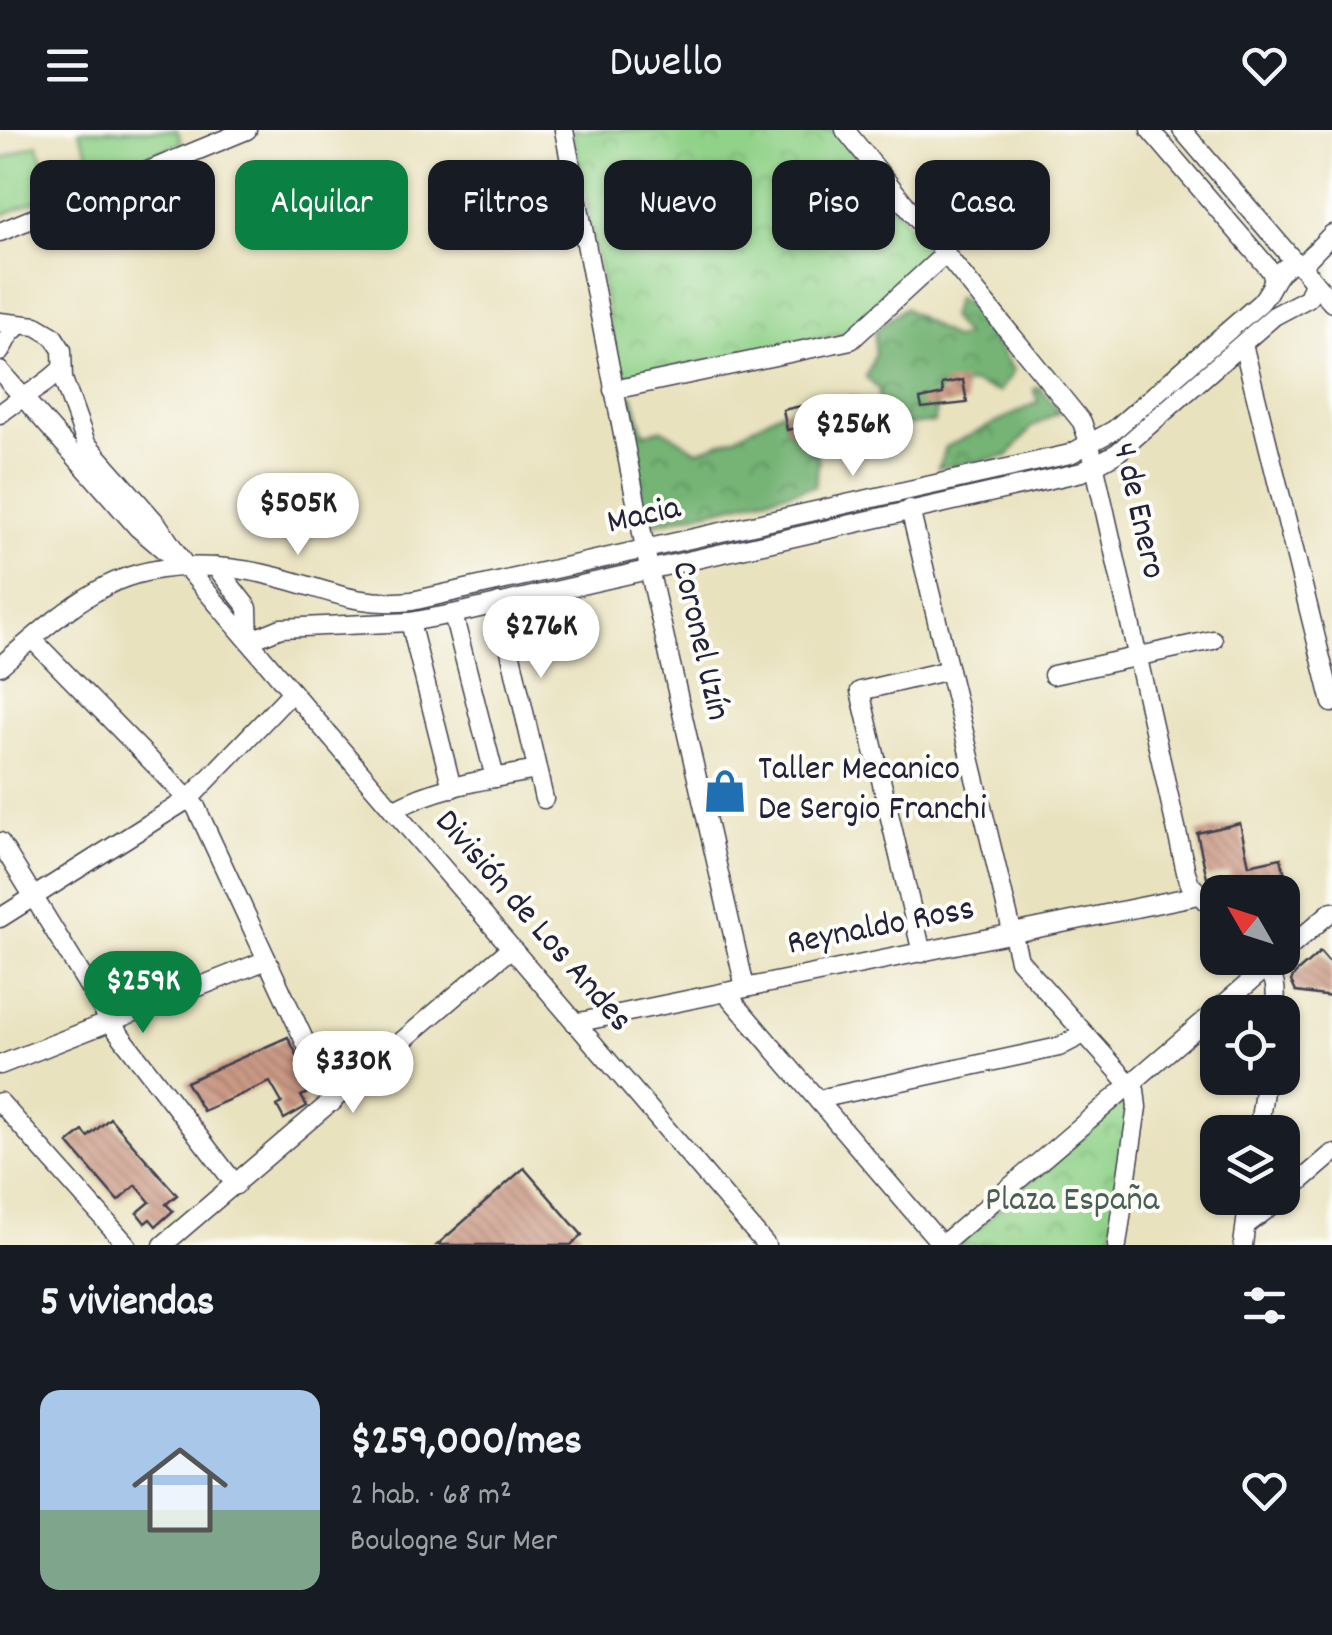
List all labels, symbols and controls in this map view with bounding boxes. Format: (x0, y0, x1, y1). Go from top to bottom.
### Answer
text: Dwello (609, 33, 723, 97)
icon: menu (40, 38, 95, 93)
icon: heart (1237, 38, 1292, 93)
chip: Comprar (30, 160, 215, 250)
chip: Alquilar (235, 160, 408, 250)
chip: Filtros (428, 160, 584, 250)
chip: Nuevo (604, 160, 752, 250)
chip: Piso (772, 160, 895, 250)
chip: Casa (915, 160, 1050, 250)
pin: $256K (783, 394, 923, 479)
text: $256K (815, 403, 891, 449)
street label: 4 de Enero (1097, 438, 1177, 584)
pin: $505K (228, 473, 368, 558)
text: $505K (259, 482, 337, 528)
street label: Macia (602, 484, 686, 550)
street label: Coronel Uzín (656, 556, 742, 726)
pin: $276K (471, 596, 611, 681)
text: $276K (505, 605, 577, 651)
place label: Taller Mecanico De Sergio Franchi (758, 746, 986, 836)
shop icon: Taller Mecanico De Sergio Franchi (701, 767, 749, 815)
street label: División de Los Andes (421, 800, 643, 1044)
north arrow (1200, 875, 1300, 975)
map controls (1200, 875, 1300, 1215)
street label: Reynaldo Ross (783, 885, 979, 971)
pin: $259K (73, 951, 213, 1036)
text: $259K (106, 960, 180, 1006)
button: locate (1200, 995, 1300, 1095)
pin: $330K (283, 1031, 423, 1116)
text: $330K (315, 1040, 391, 1086)
button: layers (1200, 1115, 1300, 1215)
park label: Plaza España (985, 1177, 1160, 1227)
text: 5 viviendas (40, 1275, 214, 1335)
icon: filters (1237, 1278, 1292, 1333)
text: $259,000/mes (350, 1414, 582, 1474)
icon: home (120, 1430, 240, 1550)
icon: heart (1237, 1463, 1292, 1518)
text: 2 hab. · 68 m² (350, 1474, 512, 1520)
text: Boulogne Sur Mer (350, 1520, 557, 1566)

